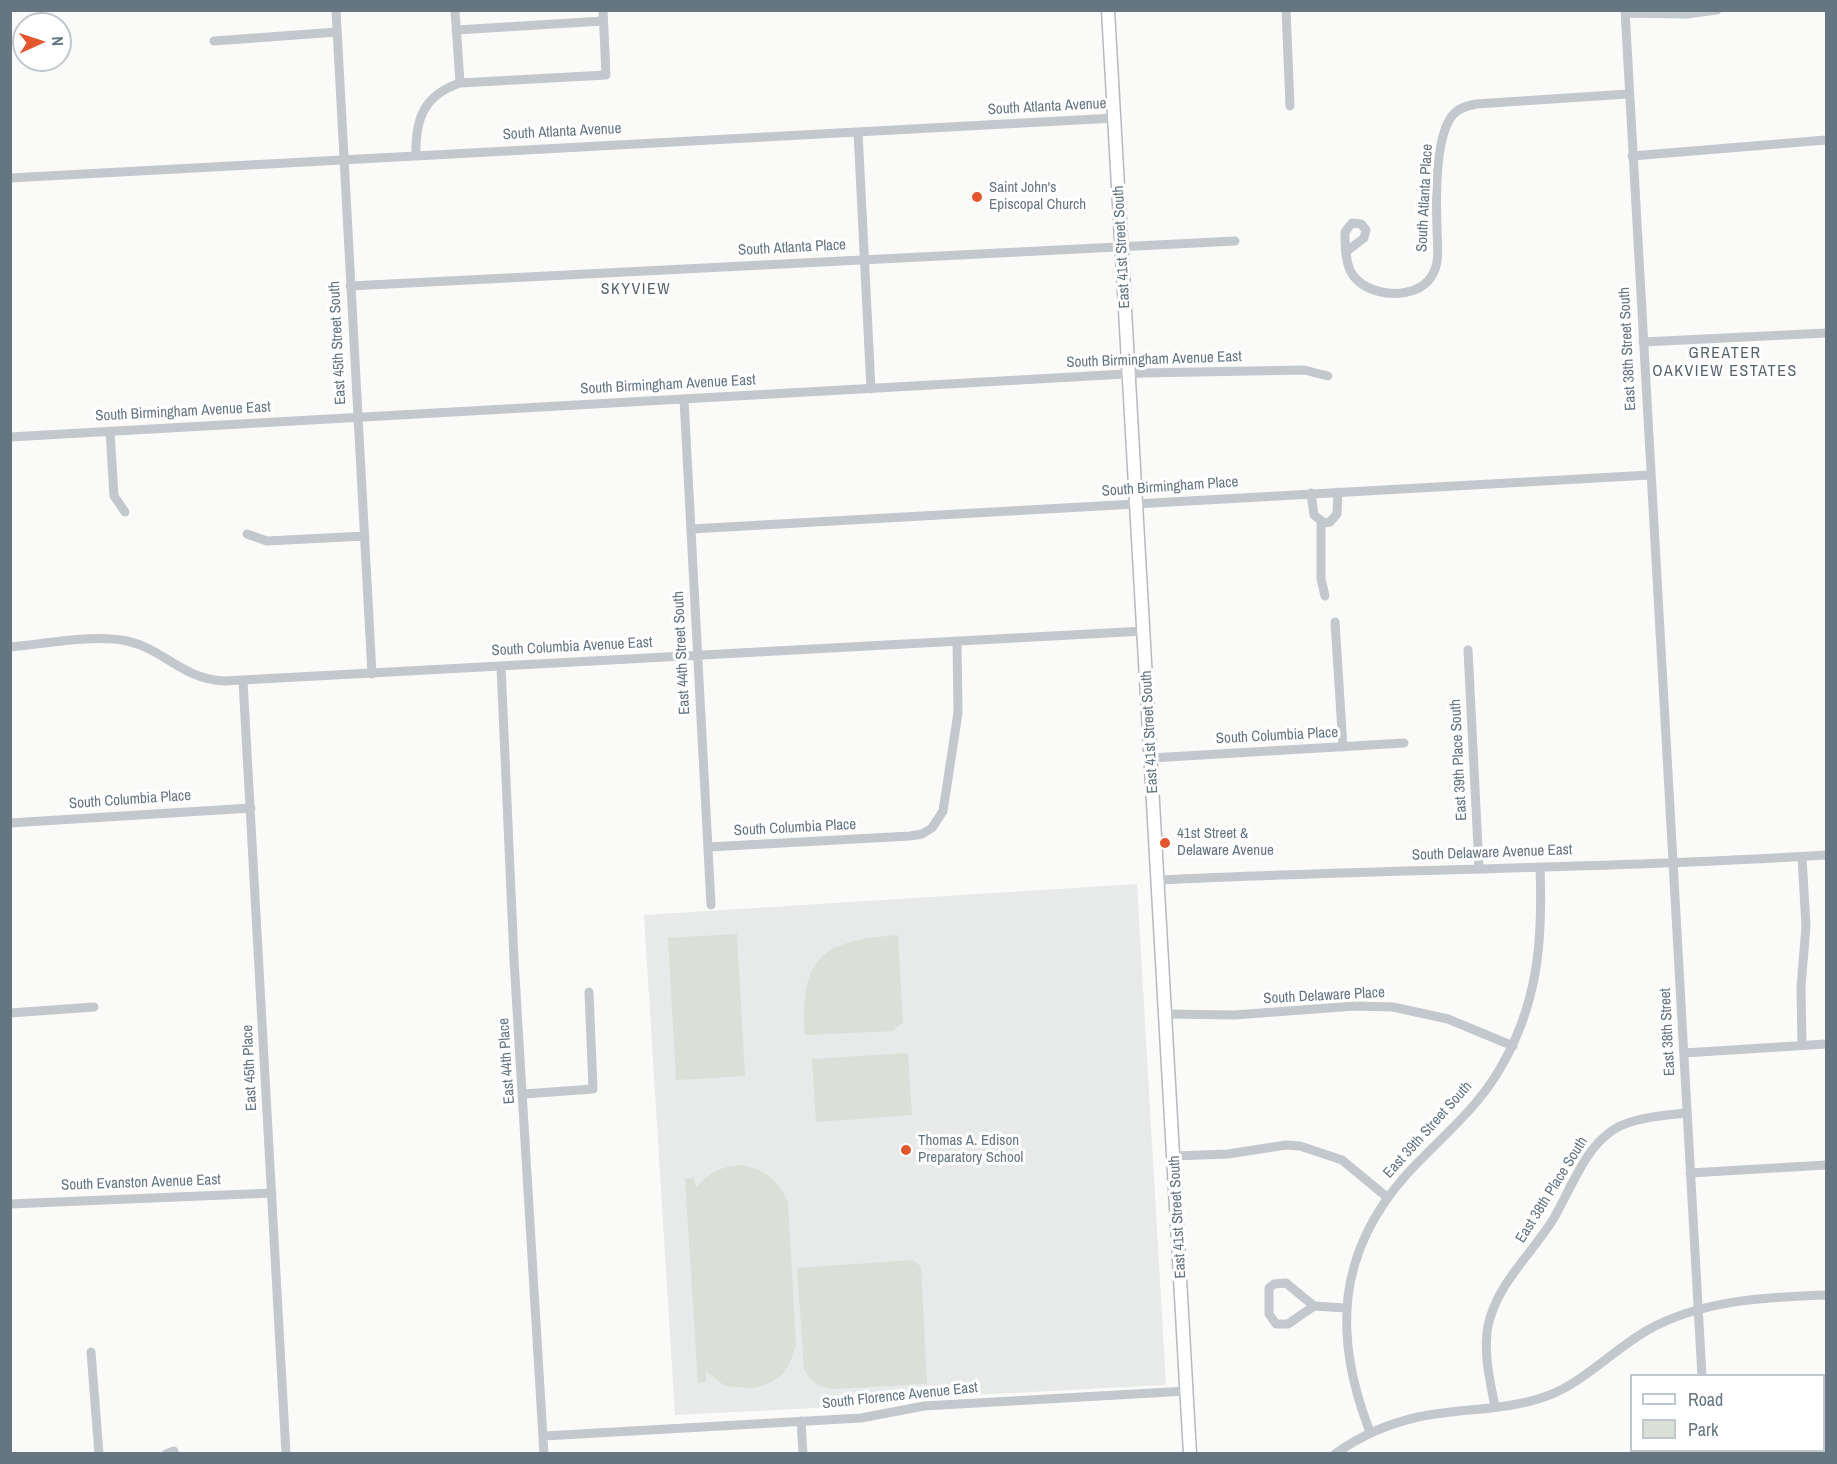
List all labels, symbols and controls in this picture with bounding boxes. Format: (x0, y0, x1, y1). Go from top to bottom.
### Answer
north arrow (12, 12, 72, 72)
text: N (47, 36, 69, 46)
street label: South Atlanta Avenue (987, 95, 1107, 119)
street label: South Atlanta Avenue (502, 120, 622, 144)
street label: South Atlanta Place (1413, 144, 1437, 252)
place label: Saint John's Episcopal Church (989, 179, 1086, 214)
street label: East 41st Street South (1110, 185, 1134, 309)
marker: Saint John's Episcopal Church (970, 190, 984, 204)
street label: South Atlanta Place (738, 236, 846, 260)
district label: SKYVIEW (601, 280, 671, 300)
street label: East 45th Street South (326, 281, 350, 405)
street label: East 38th Street South (1616, 287, 1640, 411)
district label: GREATER OAKVIEW ESTATES (1652, 344, 1798, 382)
street label: South Birmingham Avenue East (1066, 348, 1242, 372)
street label: South Birmingham Avenue East (580, 371, 756, 399)
street label: South Birmingham Avenue East (95, 398, 271, 426)
street label: South Birmingham Place (1101, 473, 1239, 501)
street label: East 44th Street South (670, 591, 694, 715)
street label: South Columbia Avenue East (491, 634, 653, 660)
street label: East 41st Street South (1138, 670, 1162, 794)
street label: East 39th Place South (1447, 699, 1471, 821)
street label: South Columbia Place (1215, 724, 1339, 748)
street label: South Columbia Place (68, 787, 192, 813)
street label: South Columbia Place (733, 816, 857, 840)
place label: 41st Street & Delaware Avenue (1177, 825, 1274, 860)
marker: 41st Street & Delaware Avenue (1158, 836, 1172, 850)
street label: South Delaware Avenue East (1411, 841, 1573, 865)
street label: South Delaware Place (1263, 984, 1385, 1008)
street label: East 38th Street (1657, 987, 1679, 1077)
street label: East 44th Place (495, 1017, 519, 1105)
street label: East 45th Place (239, 1025, 261, 1111)
street label: East 39th Street South (1380, 1078, 1476, 1182)
place label: Thomas A. Edison Preparatory School (918, 1132, 1023, 1167)
street label: East 38th Place South (1512, 1134, 1592, 1246)
marker: Thomas A. Edison Preparatory School (899, 1143, 913, 1157)
street label: East 41st Street South (1166, 1155, 1190, 1279)
street label: South Evanston Avenue East (61, 1171, 221, 1195)
legend (1630, 1374, 1825, 1452)
street label: South Florence Avenue East (821, 1379, 979, 1413)
text: Road (1688, 1387, 1723, 1412)
text: Park (1688, 1417, 1718, 1442)

